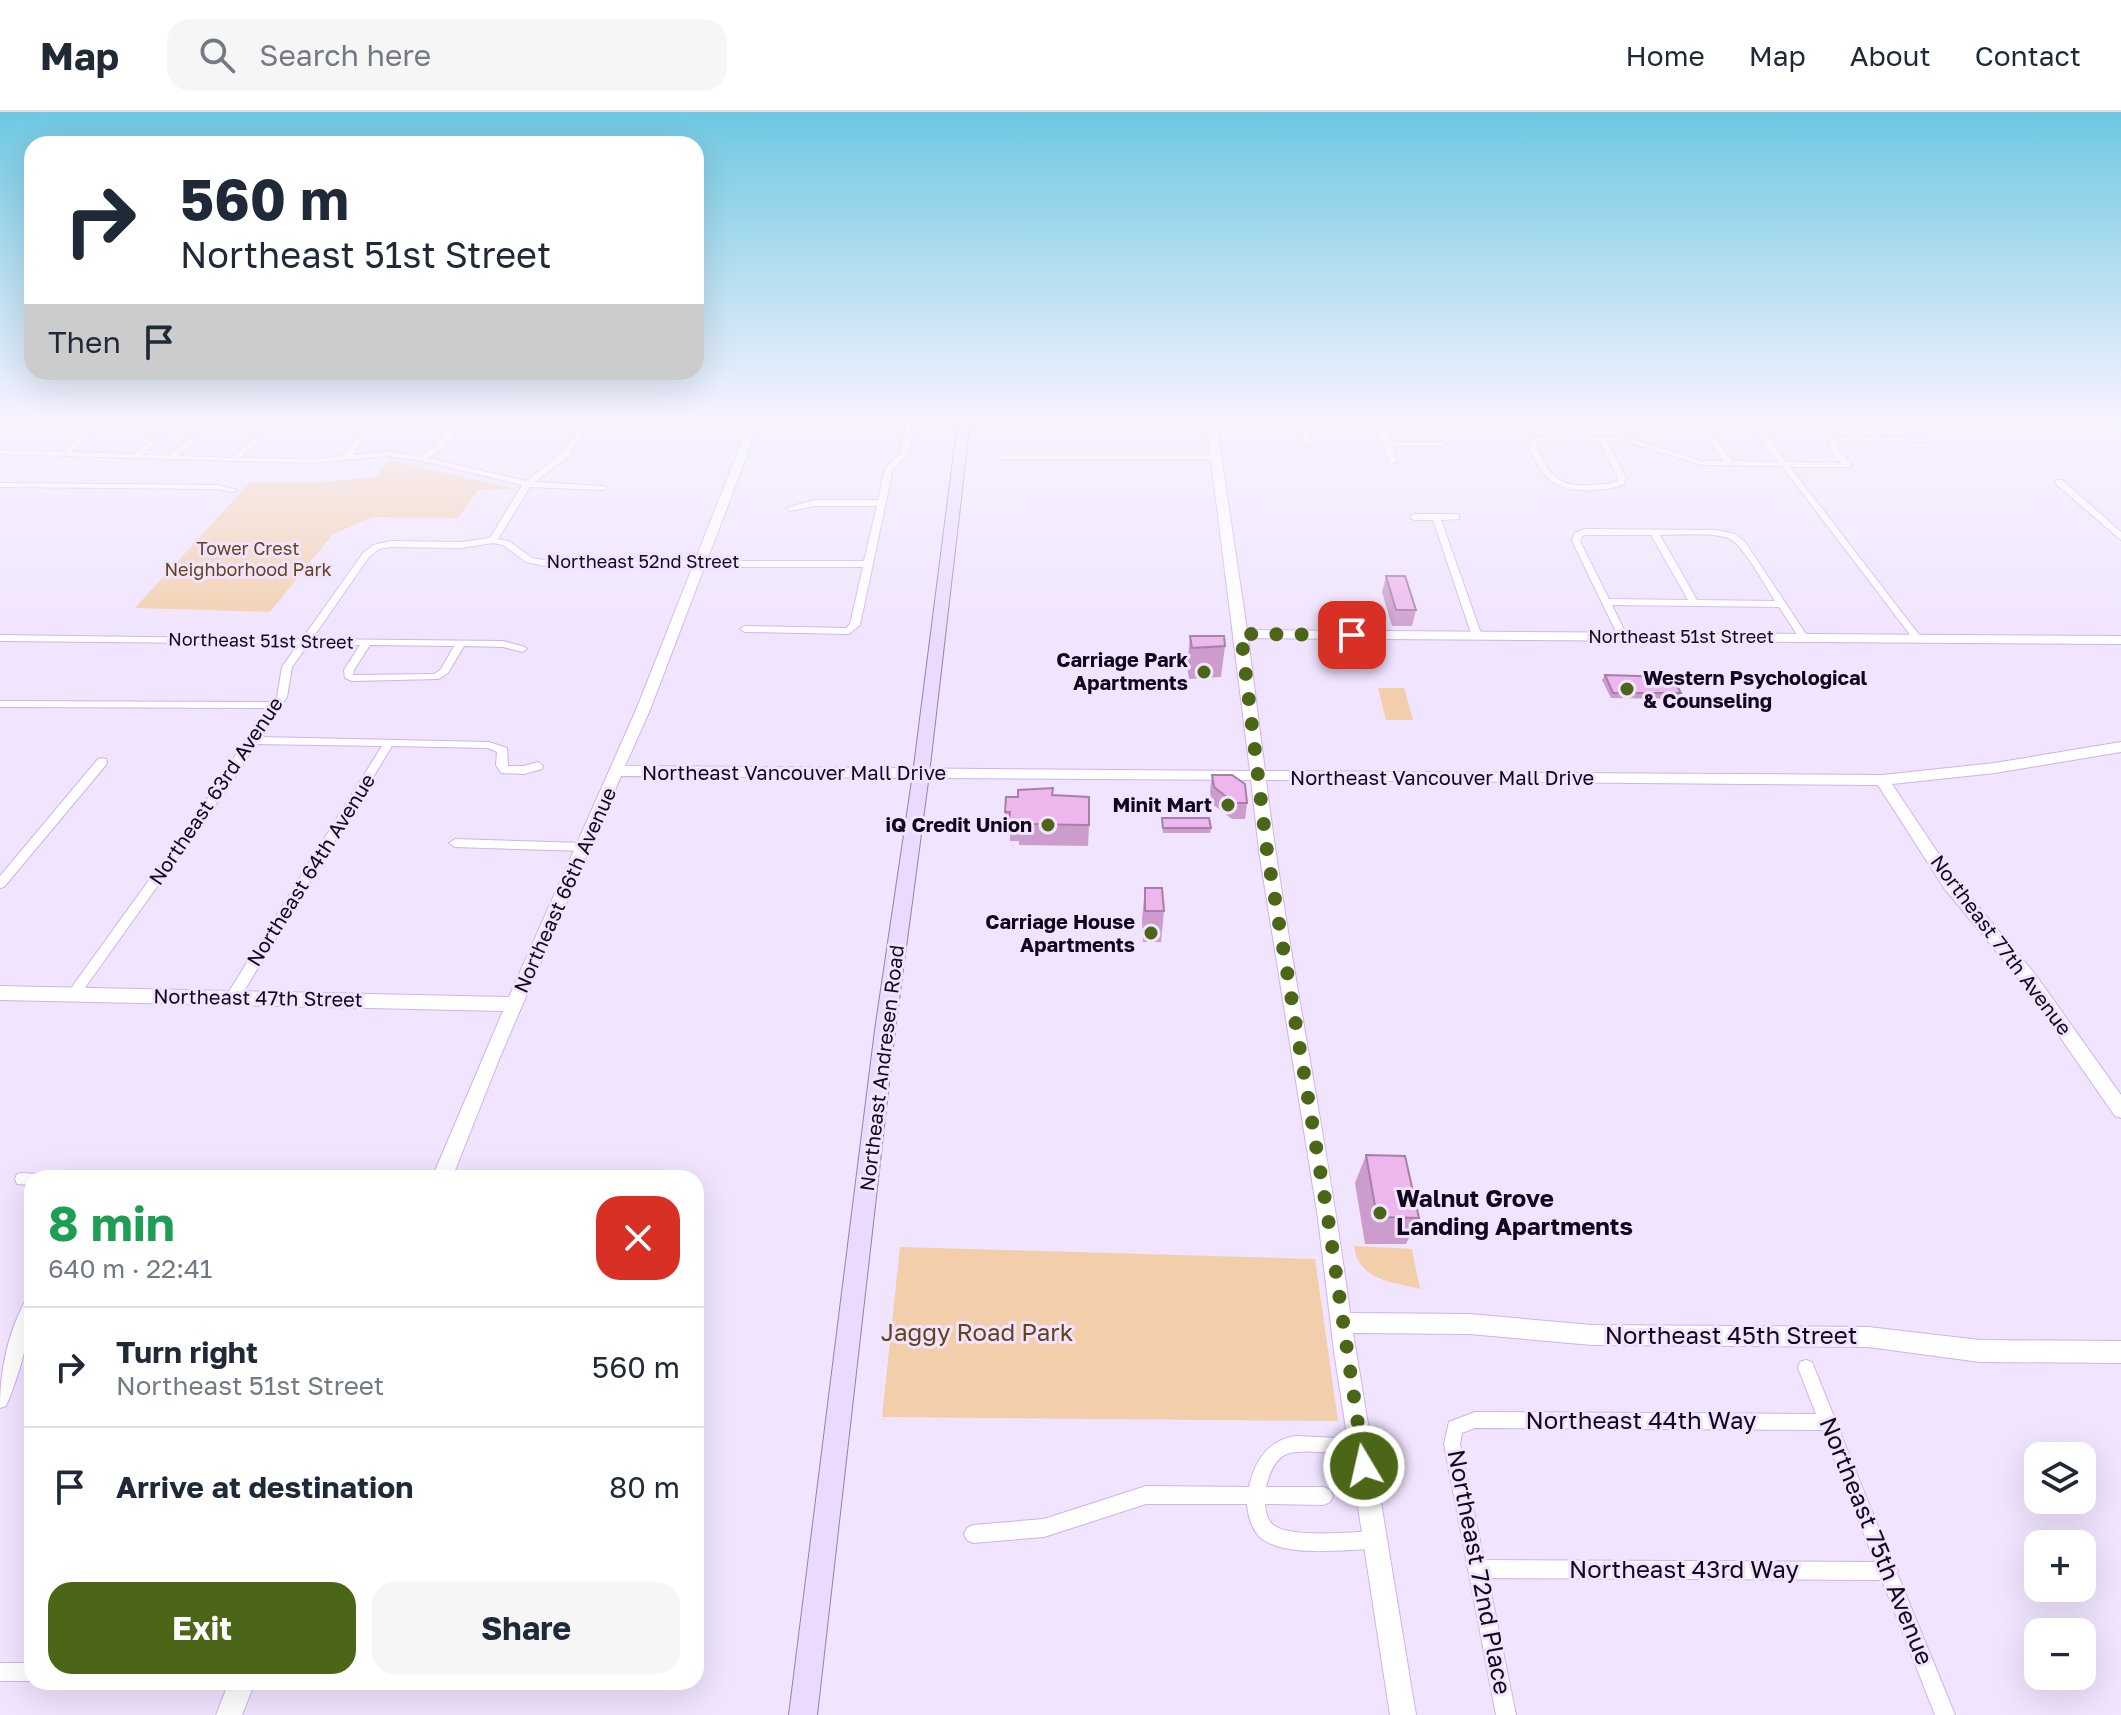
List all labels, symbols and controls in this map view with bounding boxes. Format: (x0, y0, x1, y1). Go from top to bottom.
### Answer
search box (167, 19, 727, 91)
text: Map (40, 33, 119, 78)
icon: search (195, 33, 239, 77)
text: Search here (259, 37, 431, 73)
text: Home (1626, 39, 1705, 72)
text: Map (1749, 39, 1806, 72)
text: About (1850, 39, 1931, 72)
text: Contact (1975, 39, 2081, 72)
text: 560 m (180, 165, 349, 232)
icon: right (48, 168, 152, 272)
text: Northeast 51st Street (180, 233, 551, 276)
icon: arrive (137, 320, 181, 364)
text: Then (48, 324, 121, 360)
park label: Tower Crest Neighborhood Park (164, 537, 332, 580)
street label: Northeast 52nd Street (547, 550, 739, 572)
pin (1318, 601, 1386, 669)
icon: arrive (1330, 613, 1374, 657)
street label: Northeast 51st Street (1588, 625, 1774, 647)
street label: Northeast 51st Street (168, 627, 354, 653)
place label: Carriage Park Apartments (1056, 647, 1188, 694)
marker: Carriage Park Apartments (1195, 663, 1213, 681)
place label: Western Psychological & Counseling (1643, 665, 1868, 712)
marker: Western Psychological & Counseling (1618, 680, 1636, 698)
street label: Northeast 63rd Avenue (143, 692, 287, 889)
street label: Northeast Vancouver Mall Drive (642, 760, 946, 784)
street label: Northeast Vancouver Mall Drive (1290, 765, 1594, 789)
street label: Northeast 64th Avenue (241, 769, 379, 970)
street label: Northeast 66th Avenue (508, 783, 620, 996)
place label: Minit Mart (1113, 792, 1212, 816)
marker: Minit Mart (1219, 796, 1237, 814)
place label: iQ Credit Union (886, 812, 1032, 836)
marker: iQ Credit Union (1039, 816, 1057, 834)
street label: Northeast 77th Avenue (1926, 850, 2077, 1039)
place label: Carriage House Apartments (985, 909, 1135, 956)
marker: Carriage House Apartments (1142, 924, 1160, 942)
street label: Northeast Andresen Road (854, 943, 908, 1192)
street label: Northeast 47th Street (153, 983, 363, 1011)
place label: Walnut Grove Landing Apartments (1396, 1183, 1633, 1240)
text: 8 min (48, 1194, 175, 1252)
button: close (596, 1196, 680, 1280)
marker: Walnut Grove Landing Apartments (1371, 1204, 1389, 1222)
text: 640 m · 22:41 (48, 1253, 212, 1284)
park label: Jaggy Road Park (881, 1317, 1073, 1346)
street label: Northeast 45th Street (1605, 1320, 1857, 1349)
text: Turn right (116, 1334, 258, 1370)
icon: right (48, 1345, 92, 1389)
text: 560 m (592, 1349, 680, 1385)
text: Northeast 51st Street (116, 1370, 384, 1401)
street label: Northeast 44th Way (1526, 1405, 1756, 1434)
street label: Northeast 75th Avenue (1814, 1412, 1940, 1668)
position arrow (1322, 1424, 1406, 1508)
map controls (2024, 1442, 2096, 1690)
button: layers (2024, 1442, 2096, 1514)
street label: Northeast 72nd Place (1443, 1447, 1518, 1697)
icon: arrive (48, 1465, 92, 1509)
text: Arrive at destination (116, 1469, 413, 1505)
text: 80 m (609, 1469, 680, 1505)
button: + (2024, 1530, 2096, 1602)
street label: Northeast 43rd Way (1569, 1554, 1799, 1583)
button: Exit (48, 1582, 356, 1674)
button: Share (372, 1582, 680, 1674)
button: − (2024, 1618, 2096, 1690)

